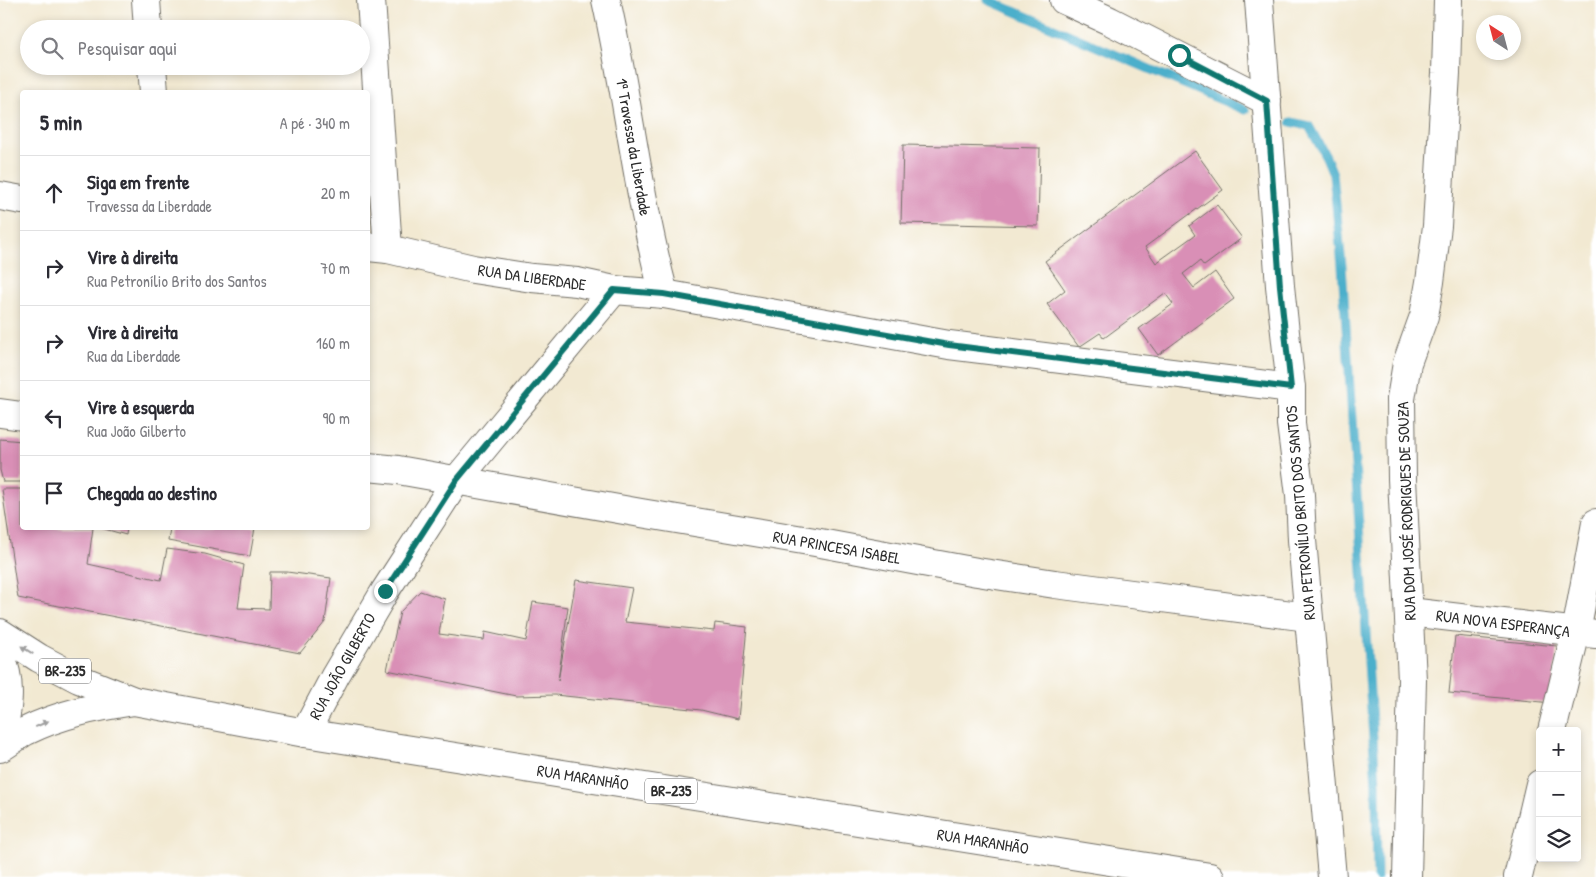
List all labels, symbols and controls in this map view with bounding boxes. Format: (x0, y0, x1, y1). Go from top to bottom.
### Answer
north arrow (1476, 15, 1521, 60)
search box (20, 20, 370, 75)
icon: search (38, 34, 66, 62)
text: Pesquisar aqui (78, 35, 177, 61)
route start (1168, 44, 1191, 67)
street label: 1ª Travessa da Liberdade (611, 77, 657, 218)
text: 5 min (40, 108, 82, 137)
text: A pé · 340 m (280, 112, 350, 134)
text: Siga em frente (87, 169, 190, 195)
icon: ahead (40, 179, 68, 207)
text: 20 m (321, 182, 350, 204)
text: Travessa da Liberdade (87, 195, 212, 217)
text: Vire à direita (87, 244, 178, 270)
icon: right (40, 254, 68, 282)
text: 70 m (320, 257, 350, 279)
street label: RUA DA LIBERDADE (477, 259, 587, 295)
text: Rua Petronílio Brito dos Santos (87, 270, 267, 292)
text: Vire à direita (87, 319, 178, 345)
icon: right (40, 329, 68, 357)
text: 160 m (316, 332, 350, 354)
text: Rua da Liberdade (87, 345, 181, 367)
text: Vire à esquerda (87, 394, 194, 420)
street label: RUA DOM JOSÉ RODRIGUES DE SOUZA (1391, 401, 1421, 621)
icon: left (40, 404, 68, 432)
street label: RUA PETRONÍLIO BRITO DOS SANTOS (1280, 404, 1320, 621)
text: 90 m (322, 407, 350, 429)
text: Rua João Gilberto (87, 420, 186, 442)
icon: arrive (40, 479, 68, 507)
text: Chegada ao destino (87, 480, 217, 506)
street label: RUA PRINCESA ISABEL (771, 525, 903, 569)
route end (374, 580, 397, 603)
street label: RUA NOVA ESPERANÇA (1435, 604, 1571, 642)
street label: RUA JOÃO GILBERTO (304, 609, 381, 723)
one-way arrow (21, 645, 34, 655)
road number: BR-235 (39, 658, 91, 684)
one-way arrow (35, 720, 49, 728)
map controls (1536, 727, 1581, 862)
button: + (1536, 727, 1581, 772)
street label: RUA MARANHÃO (536, 759, 631, 795)
button: − (1536, 772, 1581, 817)
road number: BR-235 (645, 778, 697, 804)
button: layers (1536, 817, 1581, 862)
street label: RUA MARANHÃO (936, 823, 1031, 859)

